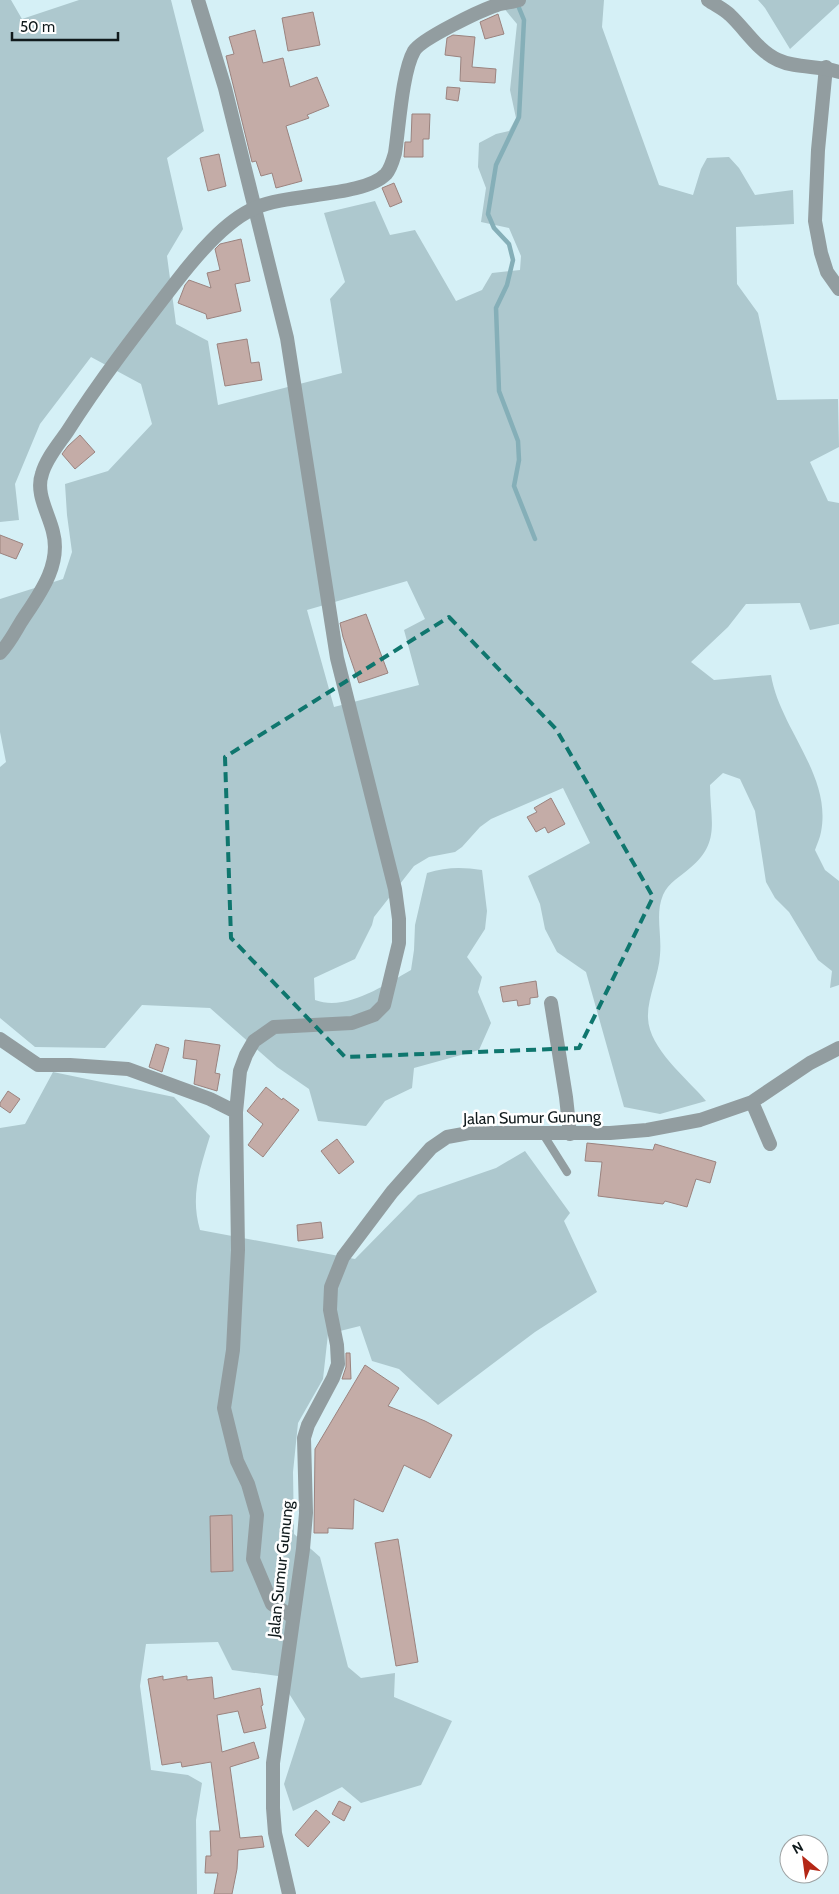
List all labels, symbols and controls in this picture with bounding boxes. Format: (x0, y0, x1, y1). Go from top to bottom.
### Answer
scale bar (12, 10, 119, 42)
text: 50 m (20, 18, 55, 36)
street label: Jalan Sumur Gunung (462, 1107, 602, 1128)
street label: Jalan Sumur Gunung (264, 1499, 297, 1639)
north arrow (779, 1834, 829, 1884)
text: N (789, 1837, 806, 1858)

